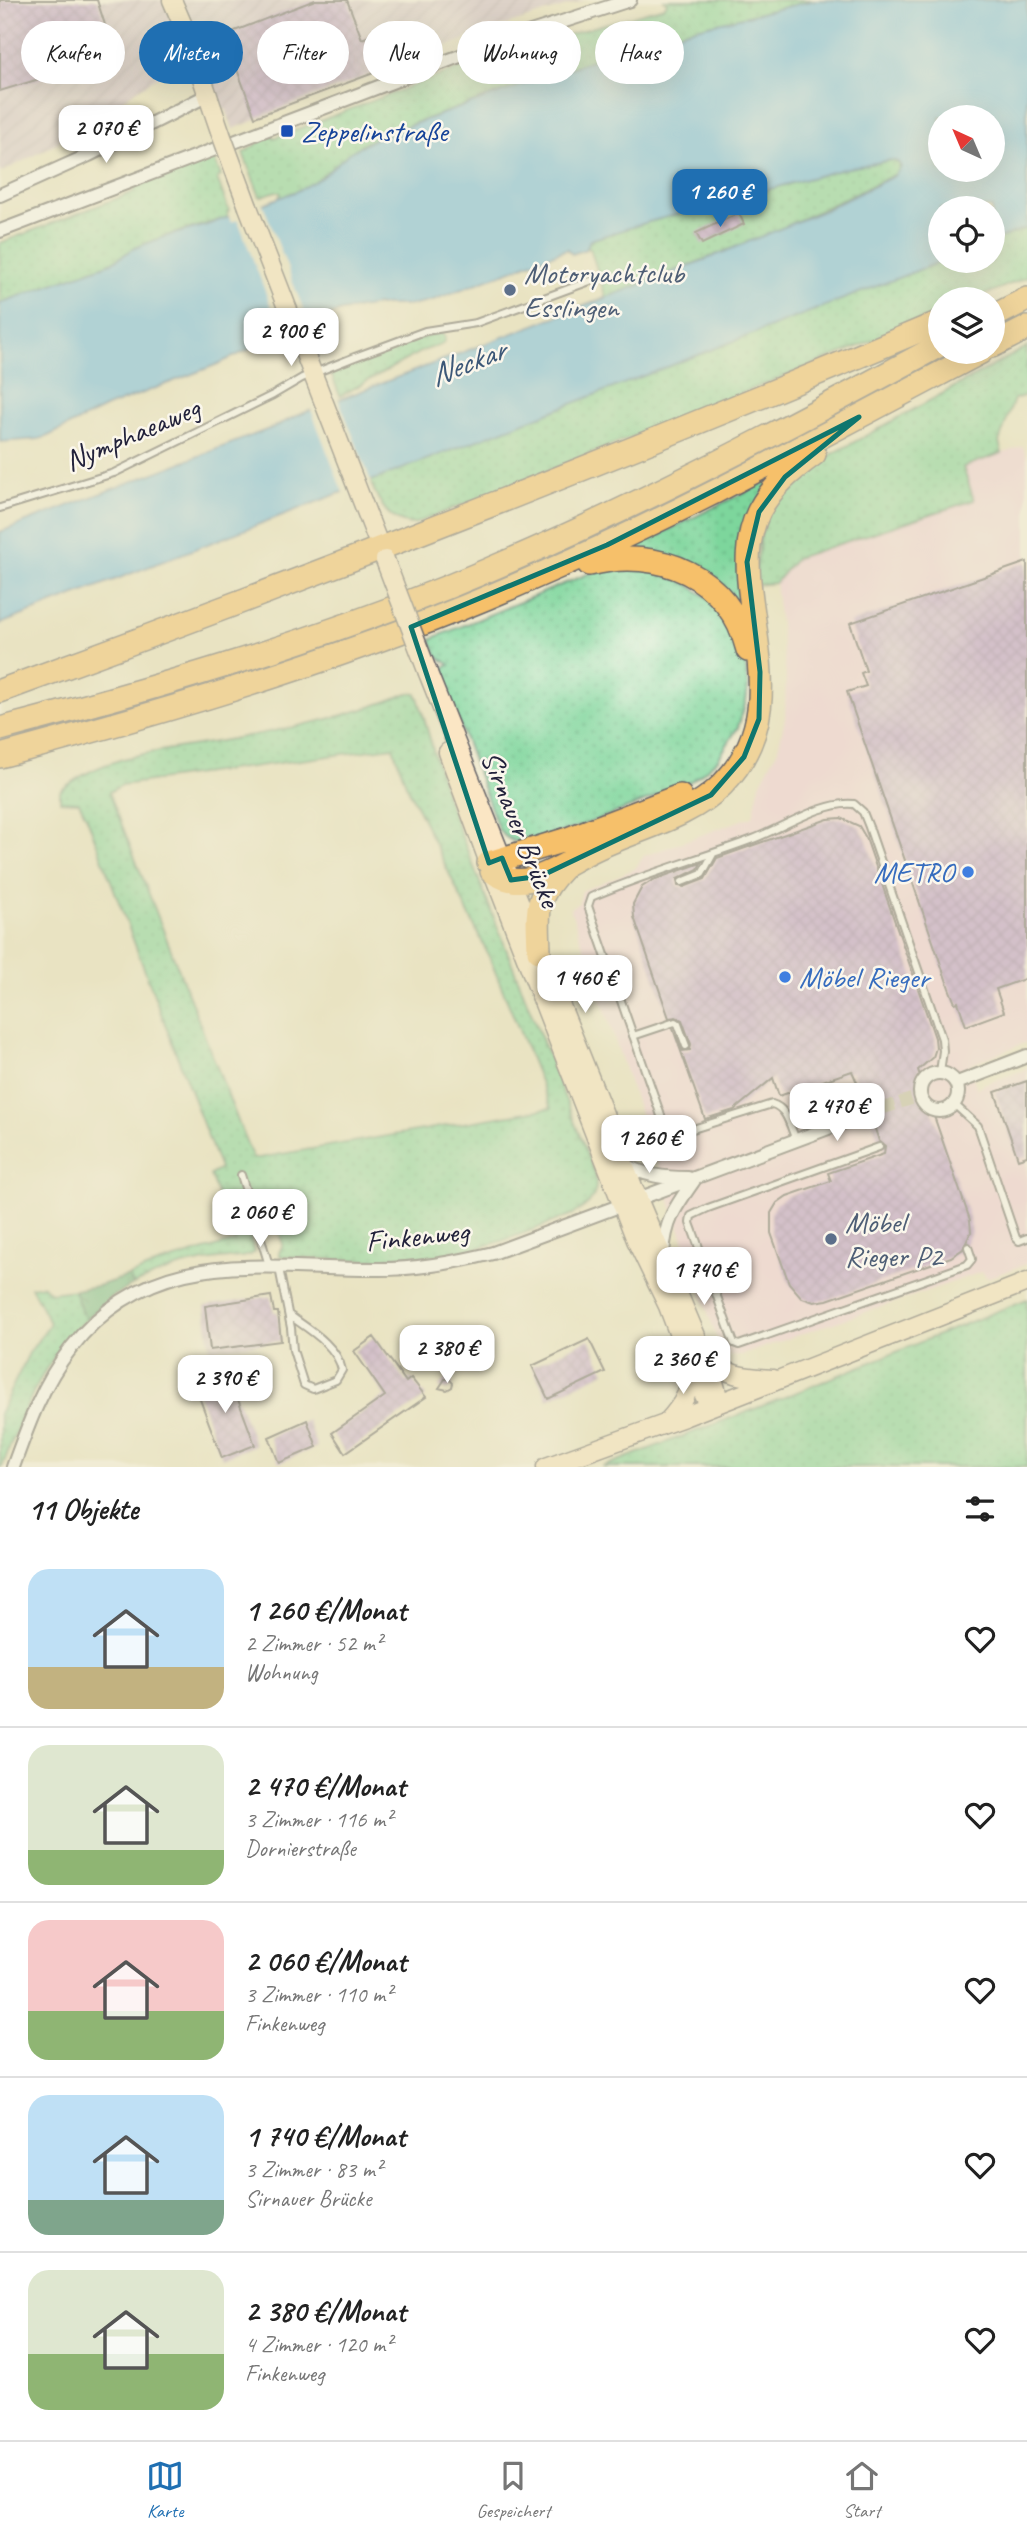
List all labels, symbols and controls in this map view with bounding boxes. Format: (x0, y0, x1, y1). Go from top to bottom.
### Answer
chip: Kaufen (21, 21, 125, 84)
chip: Mieten (139, 21, 243, 84)
chip: Filter (257, 21, 349, 84)
chip: Neu (363, 21, 443, 84)
chip: Wohnung (457, 21, 581, 84)
chip: Haus (595, 21, 684, 84)
north arrow (928, 105, 1004, 182)
map controls (928, 105, 1005, 364)
pin: 2 070 € (41, 106, 171, 165)
place label: Zeppelinstraße (301, 112, 450, 150)
text: 2 070 € (75, 113, 137, 142)
marker: Zeppelinstraße (279, 123, 295, 139)
pin: 1 260 € (655, 170, 785, 229)
text: 1 260 € (688, 177, 752, 206)
button: locate (928, 196, 1005, 273)
place label: Motoryachtclub Esslingen (524, 254, 686, 326)
marker: Motoryachtclub Esslingen (502, 282, 518, 298)
button: layers (928, 287, 1005, 364)
pin: 2 900 € (226, 308, 356, 368)
text: 2 900 € (260, 316, 322, 345)
water label: Neckar (424, 328, 516, 395)
street label: Nymphaeaweg (59, 388, 207, 479)
street label: Sirnauer Brücke (472, 745, 570, 915)
place label: METRO (874, 853, 957, 891)
marker: METRO (960, 864, 976, 880)
pin: 1 460 € (520, 956, 650, 1015)
place label: Möbel Rieger (799, 958, 932, 996)
text: 1 460 € (553, 963, 617, 992)
marker: Möbel Rieger (777, 969, 793, 985)
pin: 2 470 € (772, 1084, 902, 1143)
text: 2 470 € (806, 1091, 868, 1120)
pin: 1 260 € (584, 1116, 714, 1175)
text: 1 260 € (617, 1123, 681, 1152)
pin: 2 060 € (195, 1190, 325, 1249)
text: 2 060 € (228, 1197, 292, 1226)
place label: Möbel Rieger P2 (845, 1203, 945, 1275)
street label: Finkenweg (364, 1211, 473, 1260)
marker: Möbel Rieger P2 (823, 1231, 839, 1247)
pin: 1 740 € (639, 1248, 769, 1307)
text: 1 740 € (673, 1255, 735, 1284)
pin: 2 380 € (382, 1326, 512, 1385)
text: 2 380 € (416, 1333, 478, 1362)
pin: 2 360 € (618, 1336, 748, 1396)
text: 2 360 € (651, 1344, 715, 1373)
pin: 2 390 € (160, 1356, 290, 1415)
text: 2 390 € (194, 1363, 256, 1392)
text: 11 Objekte (28, 1490, 138, 1528)
icon: filters (961, 1490, 999, 1528)
text: 1 260 €/Monat (245, 1591, 406, 1629)
icon: home (84, 1597, 168, 1681)
icon: heart (961, 1620, 999, 1658)
text: 2 Zimmer · 52 m² (245, 1629, 382, 1658)
text: Wohnung (245, 1658, 318, 1687)
text: 2 470 €/Monat (245, 1767, 406, 1805)
icon: home (84, 1773, 168, 1857)
icon: heart (961, 1796, 999, 1834)
text: 3 Zimmer · 116 m² (245, 1805, 392, 1834)
text: Dornierstraße (245, 1834, 356, 1863)
text: 2 060 €/Monat (245, 1942, 406, 1980)
icon: home (84, 1948, 168, 2032)
icon: heart (961, 1971, 999, 2009)
text: 3 Zimmer · 110 m² (245, 1980, 392, 2009)
text: Finkenweg (245, 2009, 324, 2038)
text: 1 740 €/Monat (245, 2117, 406, 2155)
icon: home (84, 2123, 168, 2207)
icon: heart (961, 2146, 999, 2184)
text: 3 Zimmer · 83 m² (245, 2155, 382, 2184)
text: Sirnauer Brücke (245, 2184, 371, 2213)
text: 2 380 €/Monat (245, 2292, 406, 2330)
icon: home (84, 2298, 168, 2382)
icon: heart (961, 2321, 999, 2359)
text: 4 Zimmer · 120 m² (245, 2330, 392, 2359)
text: Finkenweg (245, 2359, 324, 2388)
tab: Karte (146, 2457, 184, 2523)
tab: Gespeichert (476, 2457, 551, 2523)
tab: Start (843, 2457, 881, 2523)

